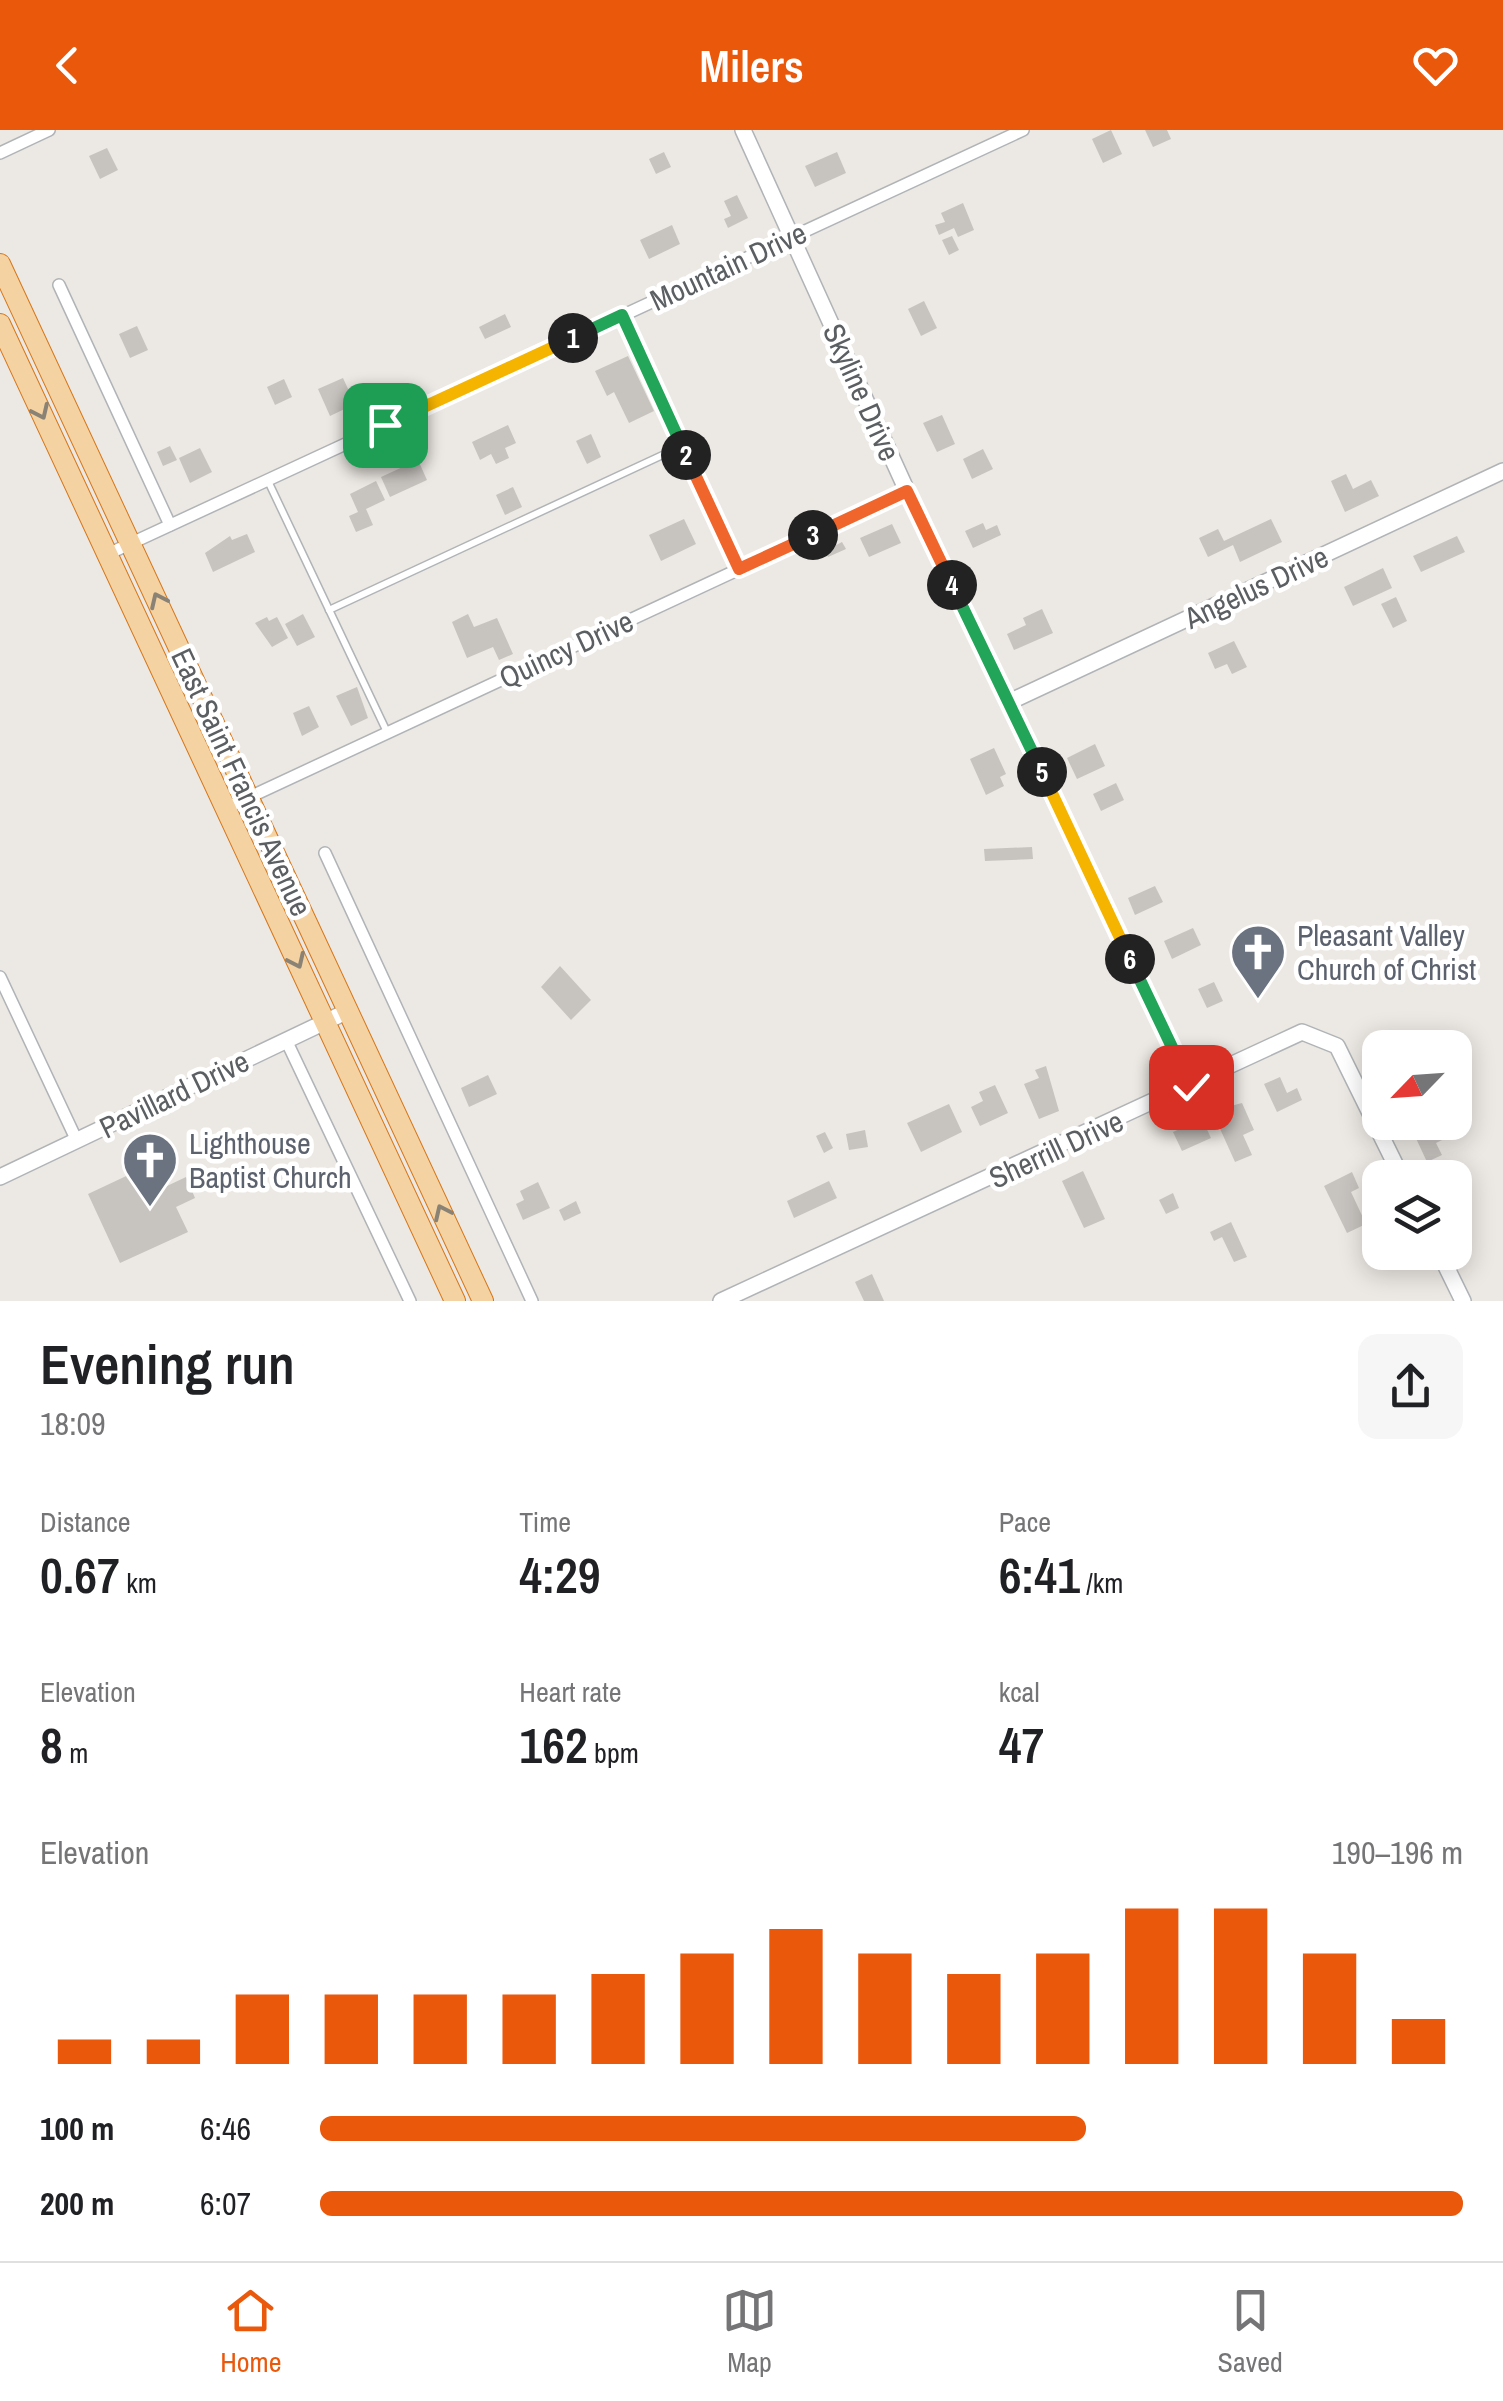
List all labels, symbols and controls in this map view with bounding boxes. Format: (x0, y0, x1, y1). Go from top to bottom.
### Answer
text: Milers (699, 35, 804, 96)
icon: back (40, 38, 95, 93)
icon: heart (1408, 38, 1463, 93)
street label: Mountain Drive (643, 212, 813, 320)
pin: 1 (548, 313, 598, 363)
street label: Skyline Drive (814, 317, 910, 467)
text: 1 (567, 319, 579, 357)
pin (343, 383, 428, 468)
icon: arrive (358, 398, 413, 453)
one-way arrow (29, 402, 49, 420)
pin: 2 (661, 430, 711, 480)
text: 2 (680, 436, 692, 474)
pin: 3 (788, 510, 838, 560)
text: 3 (807, 516, 819, 554)
street label: Angelus Drive (1177, 536, 1334, 638)
pin: 4 (927, 560, 977, 610)
text: 4 (946, 566, 958, 604)
one-way arrow (151, 592, 171, 610)
street label: Quincy Drive (492, 601, 640, 697)
street label: East Saint Francis Avenue (162, 642, 322, 922)
pin: 5 (1017, 747, 1067, 797)
text: 5 (1036, 753, 1048, 791)
place label: Pleasant Valley Church of Christ (1297, 915, 1476, 989)
church icon: Pleasant Valley Church of Christ (1228, 922, 1288, 1001)
pin: 6 (1105, 934, 1155, 984)
text: 6 (1124, 940, 1136, 978)
one-way arrow (285, 950, 305, 968)
north arrow (1362, 1030, 1472, 1140)
map controls (1362, 1030, 1472, 1270)
street label: Pavillard Drive (93, 1041, 255, 1147)
pin (1149, 1045, 1234, 1130)
icon: check (1164, 1060, 1219, 1115)
street label: Sherrill Drive (983, 1101, 1129, 1197)
place label: Lighthouse Baptist Church (189, 1123, 352, 1197)
church icon: Lighthouse Baptist Church (120, 1130, 180, 1209)
button: layers (1362, 1160, 1472, 1270)
one-way arrow (435, 1205, 455, 1223)
text: Evening run (40, 1327, 295, 1401)
button: share (1358, 1334, 1463, 1439)
text: 18:09 (40, 1402, 106, 1445)
text: Distance (40, 1503, 131, 1541)
text: Time (519, 1503, 571, 1541)
text: Pace (999, 1503, 1051, 1541)
text: 0.67 (40, 1541, 120, 1609)
text: 4:29 (519, 1541, 601, 1609)
text: 6:41 (999, 1541, 1080, 1609)
text: km (120, 1564, 157, 1602)
text: /km (1080, 1564, 1123, 1602)
text: Elevation (40, 1673, 136, 1711)
text: Heart rate (519, 1673, 621, 1711)
text: kcal (999, 1673, 1039, 1711)
text: 8 (40, 1711, 63, 1779)
text: 162 (519, 1711, 588, 1779)
text: 47 (999, 1711, 1044, 1779)
text: m (63, 1734, 88, 1772)
text: bpm (588, 1734, 639, 1772)
text: Elevation (40, 1831, 149, 1874)
text: 190–196 m (1332, 1831, 1463, 1874)
text: 100 m (40, 2107, 114, 2150)
text: 6:46 (200, 2107, 251, 2150)
text: 200 m (40, 2182, 114, 2225)
text: 6:07 (200, 2182, 251, 2225)
tab: Home (220, 2283, 282, 2381)
tab: Map (722, 2283, 777, 2381)
tab: Saved (1218, 2283, 1283, 2381)

